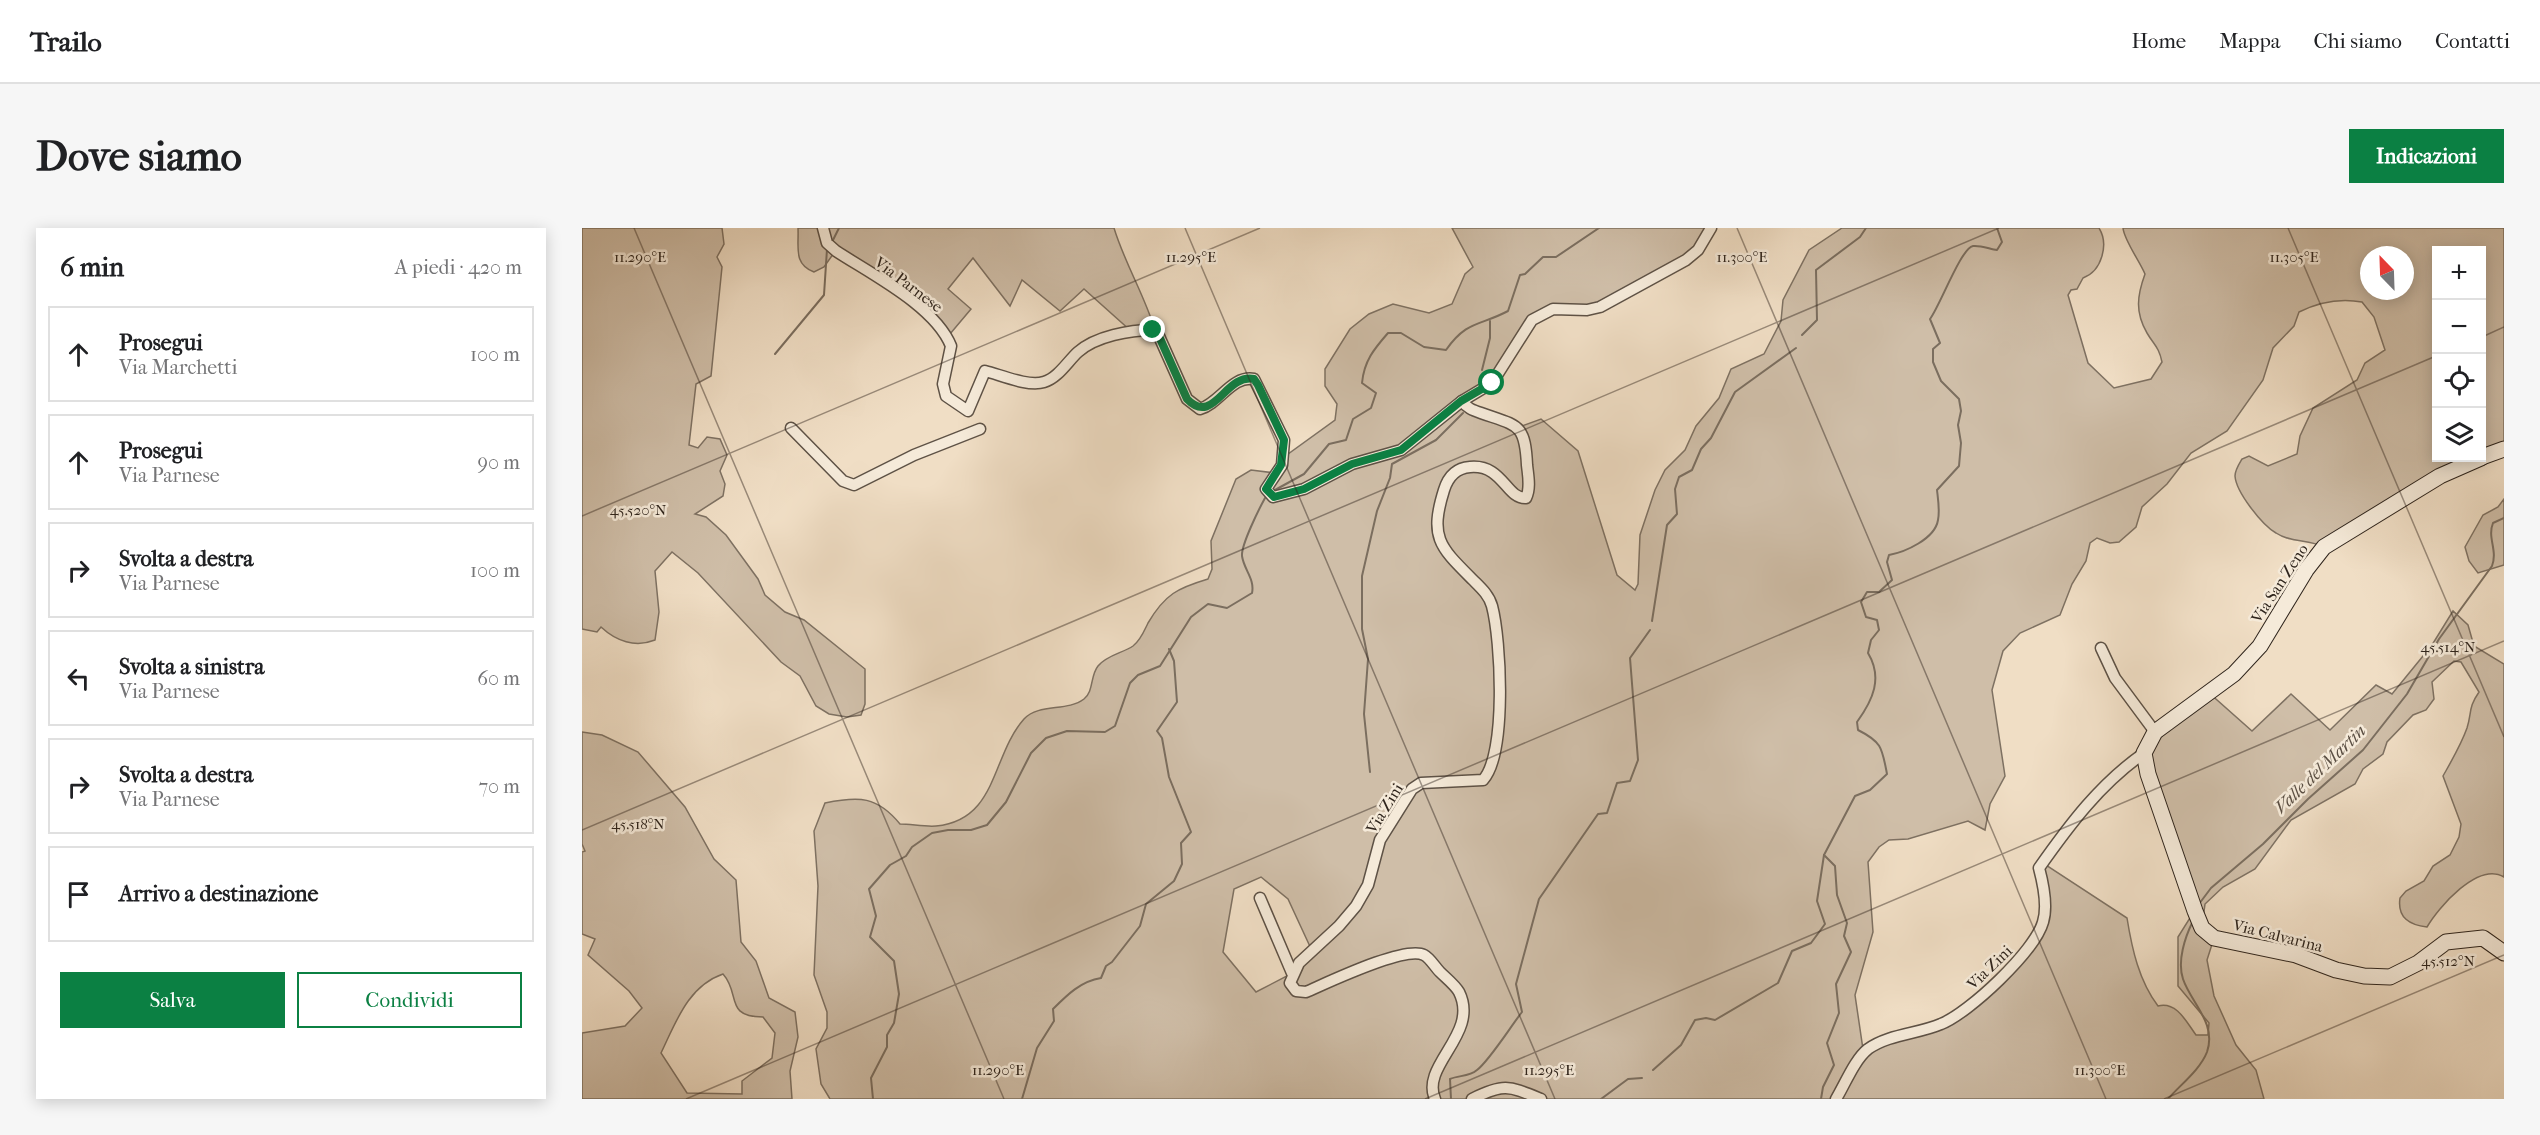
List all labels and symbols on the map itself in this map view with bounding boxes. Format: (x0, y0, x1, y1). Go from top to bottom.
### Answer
north arrow (2360, 246, 2414, 300)
text: 11.290°E (614, 248, 666, 266)
text: 11.295°E (1166, 248, 1216, 266)
text: 11.300°E (1717, 248, 1767, 266)
text: 11.305°E (2269, 248, 2319, 266)
street label: Via Parnese (870, 252, 947, 316)
route end (1139, 316, 1165, 342)
route start (1478, 369, 1504, 395)
text: 45.520°N (610, 501, 667, 519)
street label: Via San Zeno (2246, 540, 2312, 627)
text: 45.514°N (2421, 638, 2476, 656)
water label: Valle del Martin (2270, 721, 2370, 818)
street label: Via Zini (1361, 779, 1407, 838)
text: 45.518°N (611, 815, 665, 833)
street label: Via Calvarina (2230, 915, 2325, 956)
street label: Via Zini (1962, 941, 2016, 994)
text: 45.512°N (2421, 952, 2475, 970)
text: 11.290°E (972, 1061, 1024, 1079)
text: 11.295°E (1524, 1061, 1574, 1079)
text: 11.300°E (2075, 1061, 2125, 1079)

